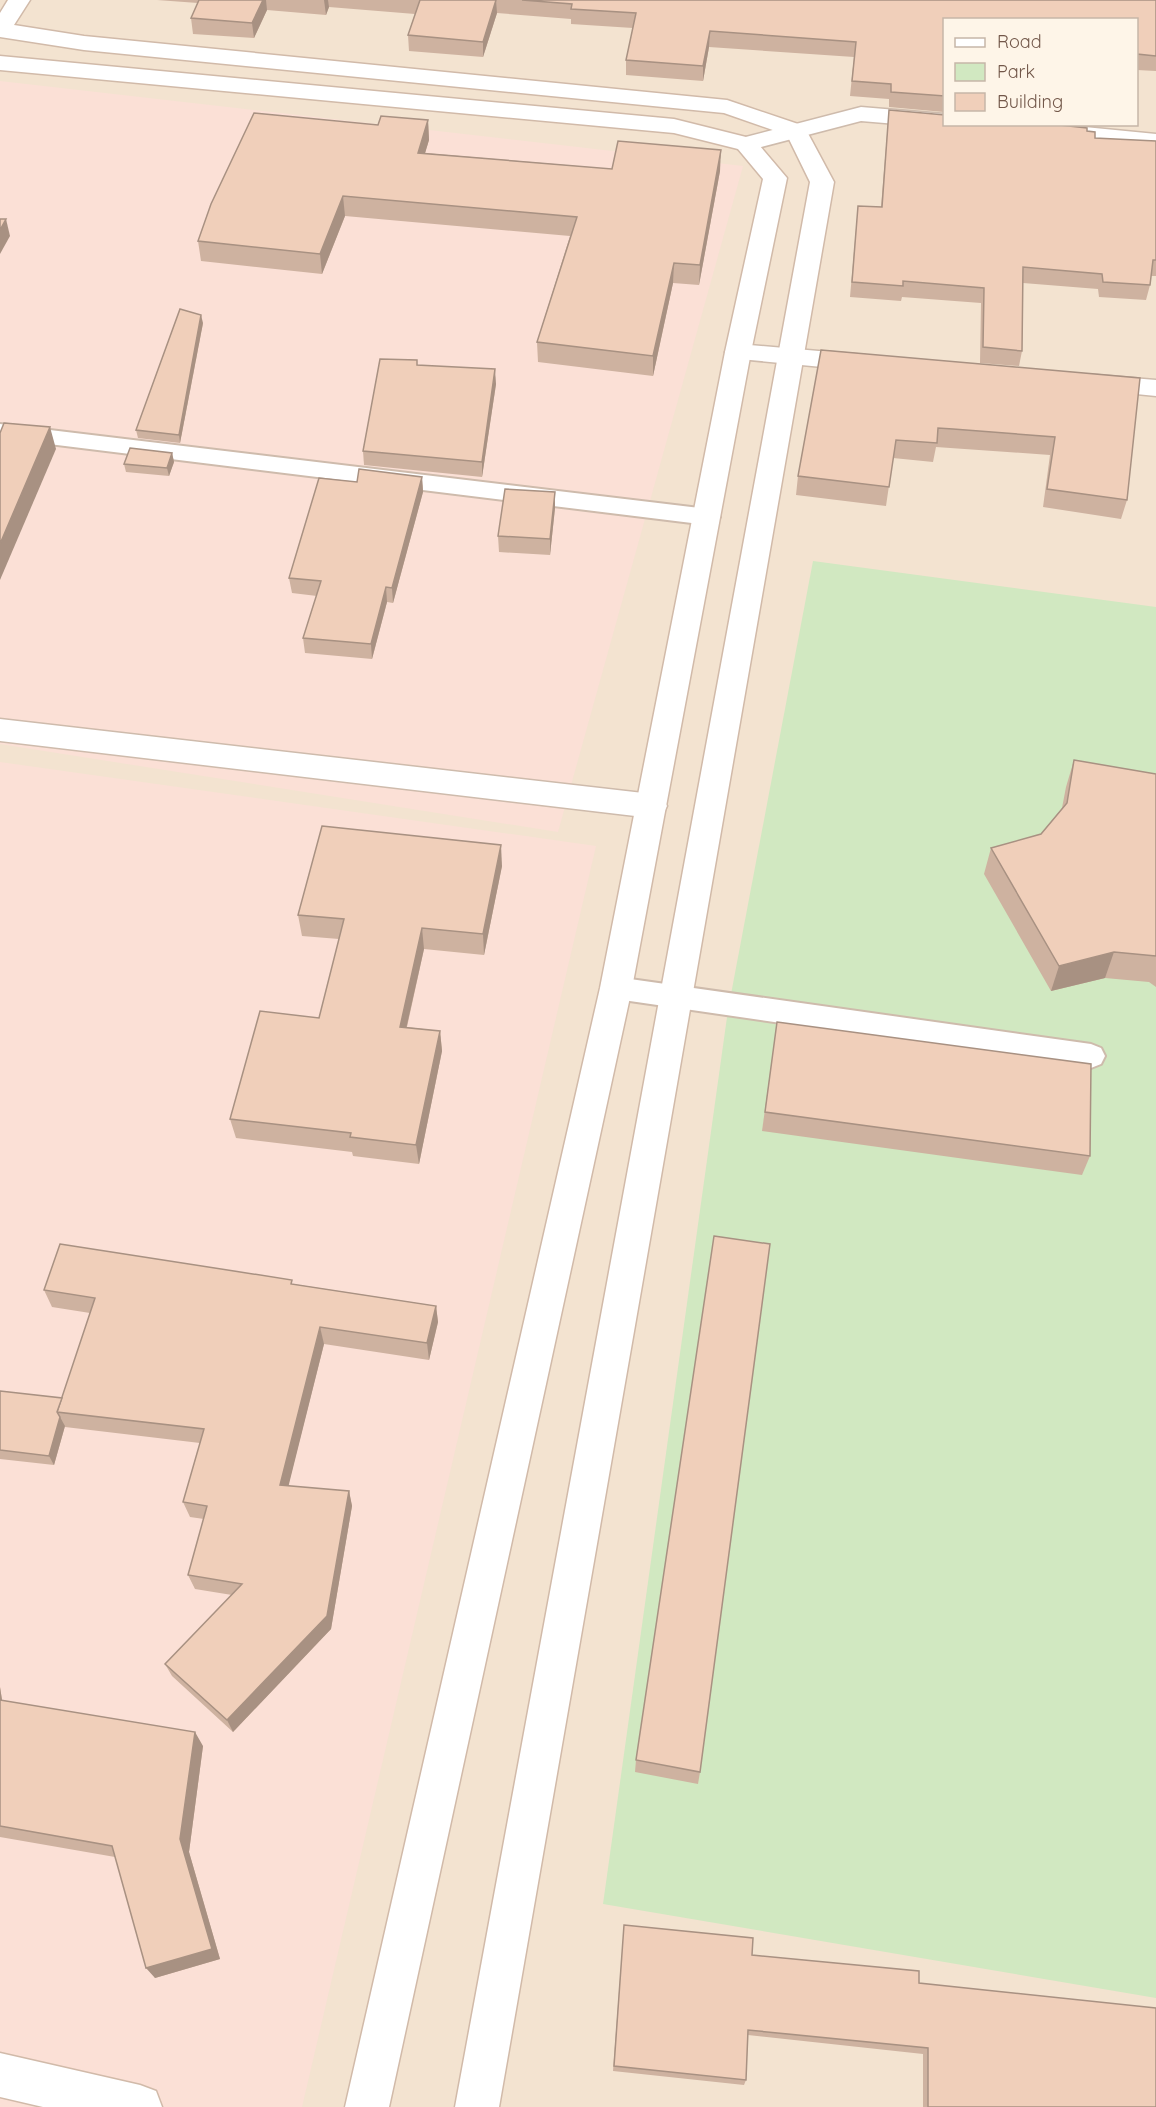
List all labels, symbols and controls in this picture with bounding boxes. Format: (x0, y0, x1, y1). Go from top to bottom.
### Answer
legend (943, 18, 1138, 126)
text: Road (997, 30, 1042, 53)
text: Park (997, 60, 1035, 83)
text: Building (997, 90, 1063, 113)

